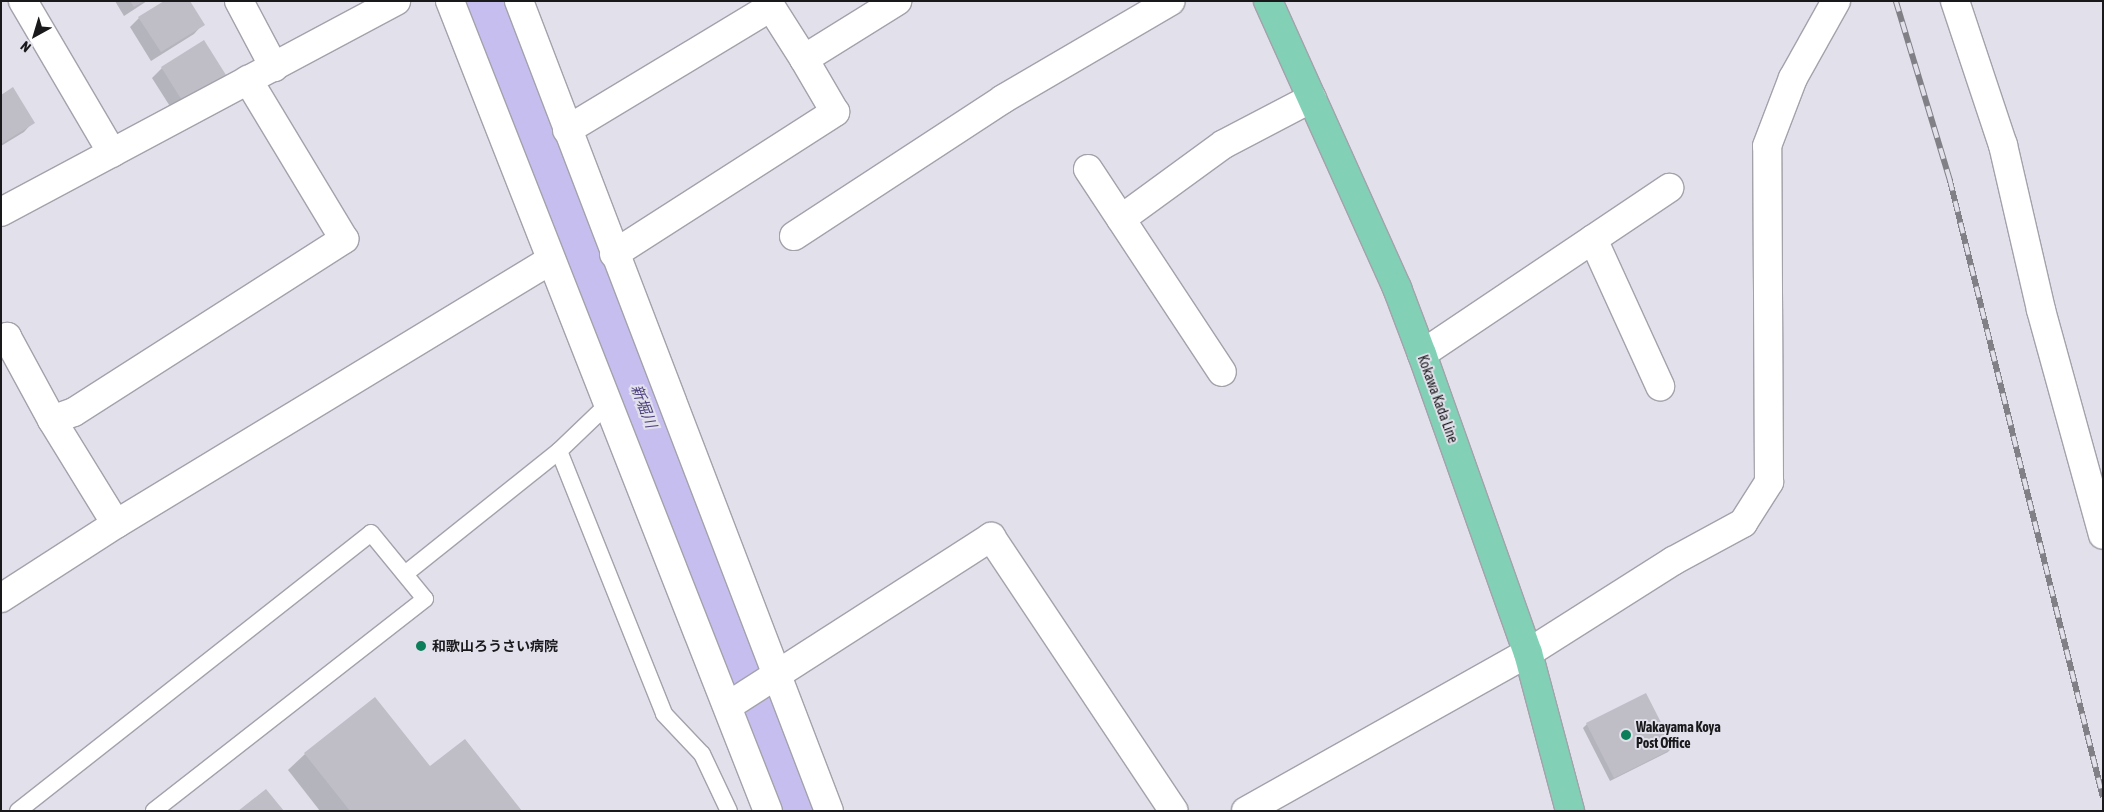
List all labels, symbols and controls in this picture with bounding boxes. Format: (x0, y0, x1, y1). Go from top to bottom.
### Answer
north arrow (10, 10, 60, 60)
text: N (17, 38, 34, 55)
street label: Kokawa Kada Line (1414, 353, 1462, 445)
water label: 新堀川 (628, 382, 660, 430)
place label: 和歌山ろうさい病院 (432, 638, 558, 654)
marker: 和歌山ろうさい病院 (414, 639, 428, 653)
place label: Wakayama Koya Post Office (1636, 719, 1721, 752)
marker: Wakayama Koya Post Office (1620, 729, 1632, 741)

